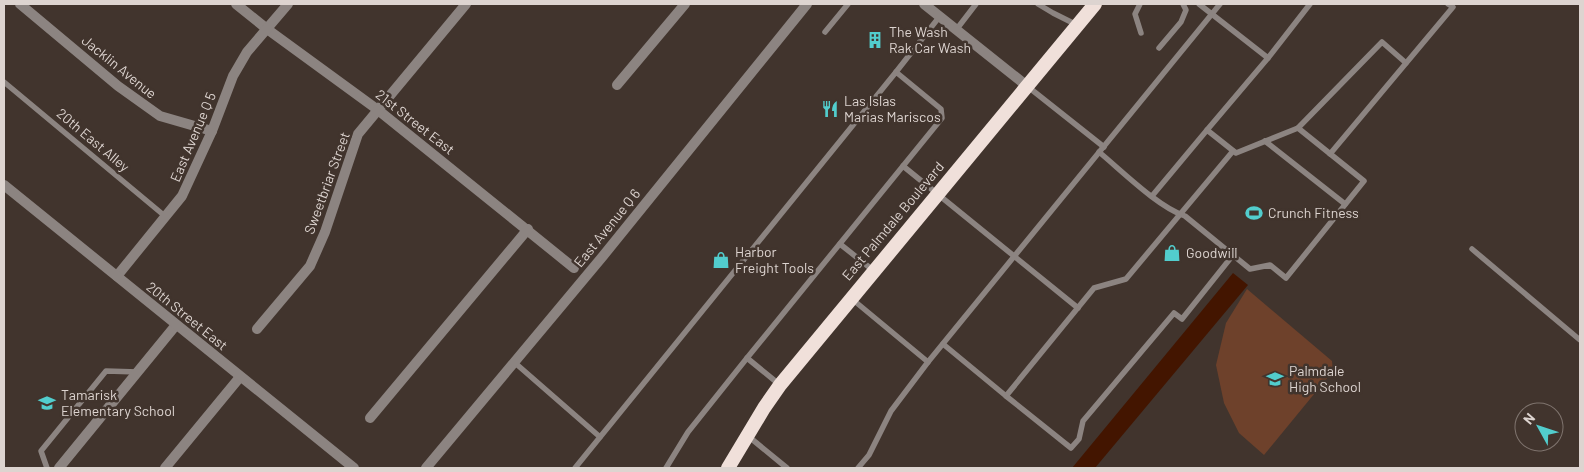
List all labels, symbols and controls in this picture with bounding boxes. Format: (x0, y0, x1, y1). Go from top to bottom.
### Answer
place label: The Wash Rak Car Wash (889, 23, 971, 56)
building icon: The Wash Rak Car Wash (865, 30, 885, 50)
street label: Jacklin Avenue (79, 31, 160, 102)
street label: 21st Street East (373, 86, 458, 158)
street label: East Avenue Q 5 (166, 89, 219, 184)
place label: Las Islas Marias Mariscos (844, 92, 941, 125)
restaurant icon: Las Islas Marias Mariscos (820, 99, 840, 119)
street label: 20th East Alley (53, 104, 134, 175)
street label: Sweetbriar Street (300, 129, 353, 236)
street label: East Palmdale Boulevard (838, 158, 947, 283)
street label: East Avenue Q 6 (570, 185, 643, 270)
sports icon: Crunch Fitness (1244, 203, 1264, 223)
place label: Crunch Fitness (1268, 204, 1359, 221)
place label: Harbor Freight Tools (735, 243, 814, 276)
shop icon: Goodwill (1162, 243, 1182, 263)
place label: Goodwill (1186, 244, 1238, 261)
shop icon: Harbor Freight Tools (711, 250, 731, 270)
street label: 20th Street East (143, 278, 231, 353)
place label: Palmdale High School (1289, 362, 1361, 395)
school or university icon: Palmdale High School (1265, 369, 1285, 389)
place label: Tamarisk Elementary School (61, 386, 175, 419)
school or university icon: Tamarisk Elementary School (37, 393, 57, 413)
north arrow (1514, 402, 1564, 452)
text: N (1519, 409, 1538, 427)

